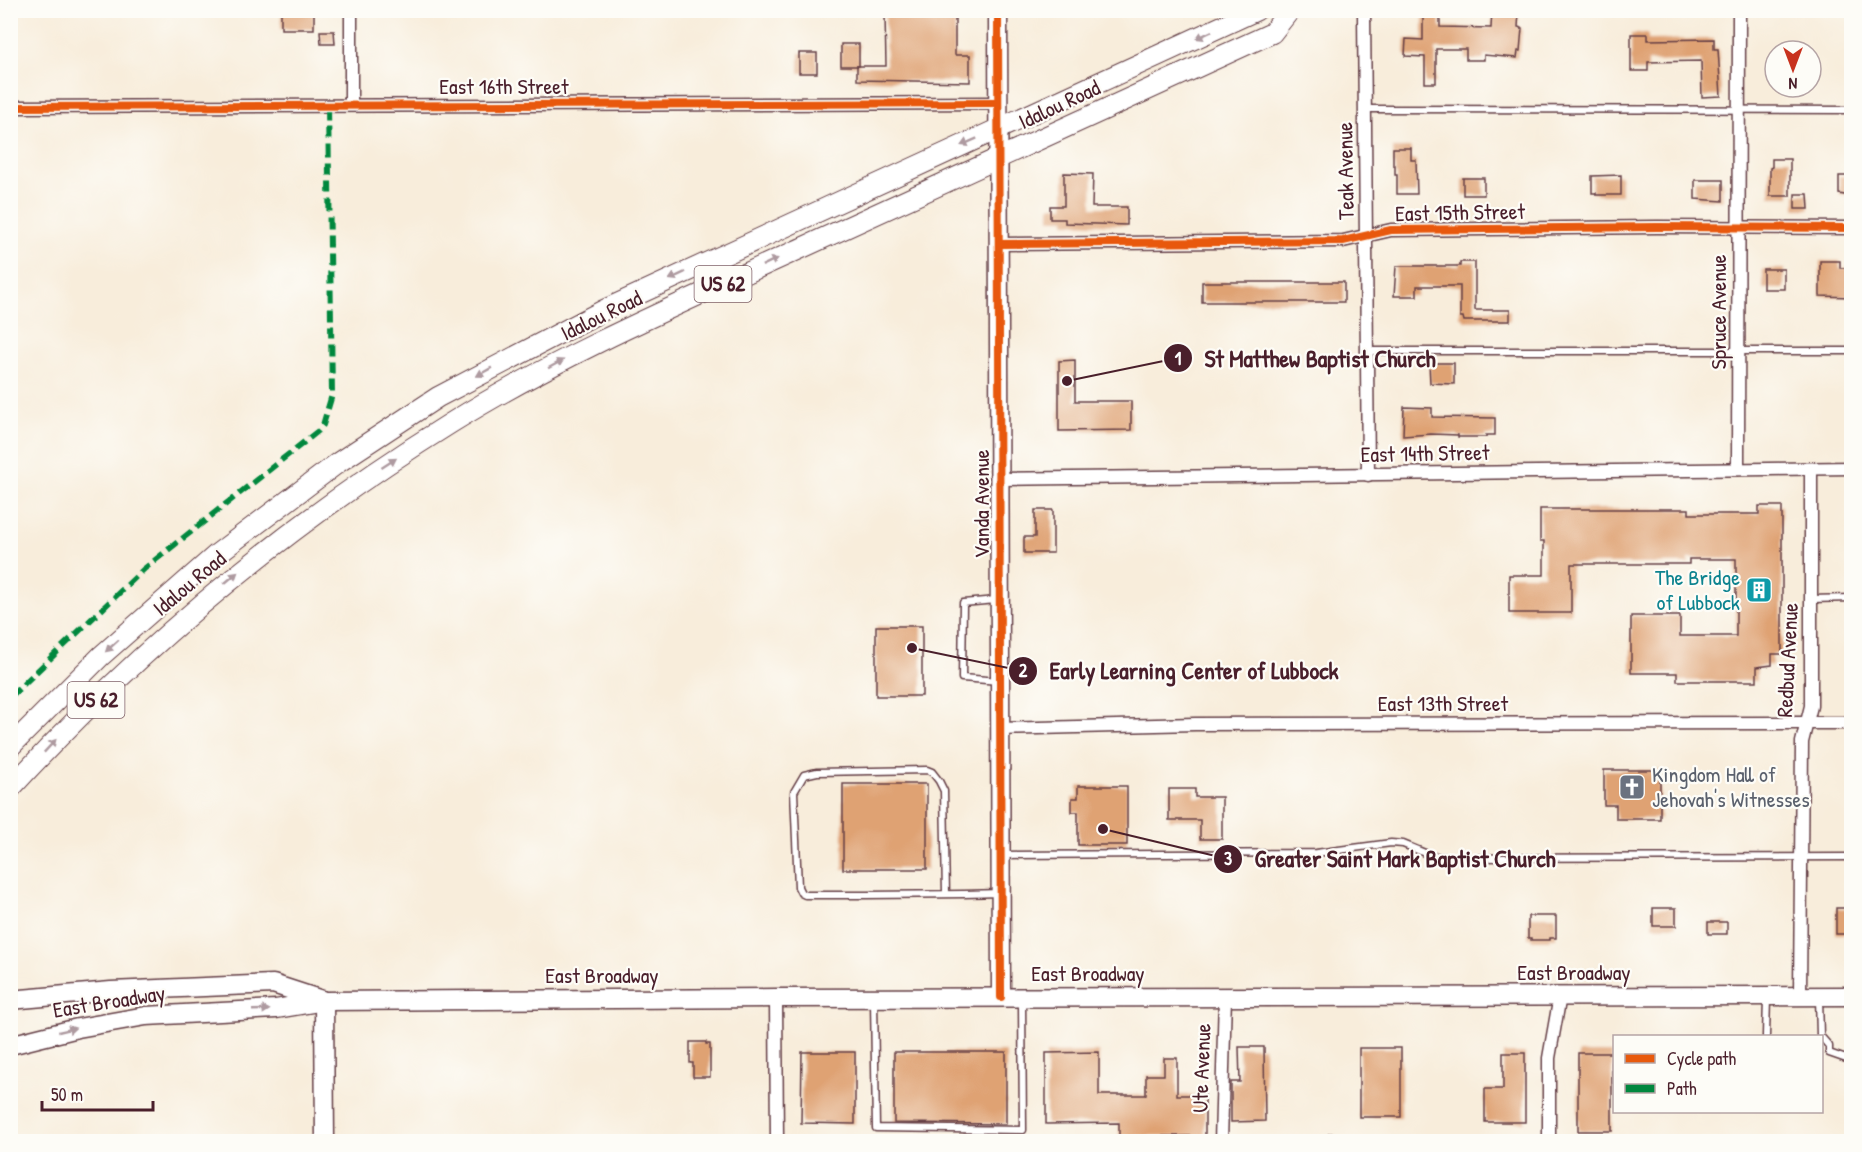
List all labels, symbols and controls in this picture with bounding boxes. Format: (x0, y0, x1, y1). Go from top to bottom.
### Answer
one-way arrow (1195, 30, 1212, 39)
north arrow (1763, 39, 1823, 99)
street label: East 16th Street (439, 71, 569, 101)
street label: Idalou Road (1013, 72, 1105, 136)
text: N (1788, 73, 1797, 95)
street label: Teak Avenue (1329, 122, 1361, 220)
one-way arrow (960, 138, 978, 148)
street label: East 15th Street (1395, 196, 1526, 228)
street label: Spruce Avenue (1703, 254, 1733, 369)
one-way arrow (762, 258, 779, 267)
road number: US 62 (694, 266, 752, 302)
one-way arrow (668, 271, 686, 281)
street label: Idalou Road (555, 282, 647, 348)
callout: St Matthew Baptist Church (1163, 337, 1448, 379)
text: St Matthew Baptist Church (1204, 342, 1436, 375)
text: 1 (1175, 346, 1182, 371)
one-way arrow (548, 359, 565, 368)
one-way arrow (475, 367, 492, 377)
street label: East 14th Street (1360, 437, 1490, 469)
street label: Vanda Avenue (966, 449, 996, 559)
one-way arrow (380, 457, 396, 469)
street label: Idalou Road (146, 543, 232, 622)
place label: The Bridge of Lubbock (1655, 562, 1740, 617)
one-way arrow (224, 573, 239, 585)
building icon: The Bridge of Lubbock (1744, 575, 1774, 605)
street label: Redbud Avenue (1769, 602, 1805, 718)
one-way arrow (104, 639, 119, 653)
callout: Early Learning Center of Lubbock (1008, 650, 1351, 692)
text: Early Learning Center of Lubbock (1050, 654, 1338, 687)
text: 2 (1019, 658, 1028, 683)
road number: US 62 (68, 682, 124, 718)
street label: East 13th Street (1378, 688, 1509, 718)
one-way arrow (43, 739, 56, 754)
place label: Kingdom Hall of Jehovah's Witnesses (1652, 759, 1810, 814)
church icon: Kingdom Hall of Jehovah's Witnesses (1617, 772, 1647, 802)
callout: Greater Saint Mark Baptist Church (1213, 838, 1568, 880)
text: Greater Saint Mark Baptist Church (1254, 842, 1556, 875)
text: 3 (1224, 846, 1232, 871)
street label: East Broadway (1517, 957, 1631, 987)
street label: East Broadway (1031, 958, 1145, 988)
street label: East Broadway (545, 960, 659, 990)
street label: East Broadway (51, 977, 167, 1025)
one-way arrow (251, 1005, 270, 1014)
street label: Ute Avenue (1184, 1023, 1218, 1113)
one-way arrow (58, 1025, 76, 1035)
legend (1613, 1035, 1823, 1113)
text: Cycle path (1667, 1046, 1737, 1071)
scale bar (42, 1074, 153, 1112)
text: Path (1667, 1076, 1697, 1101)
text: 50 m (51, 1082, 83, 1107)

